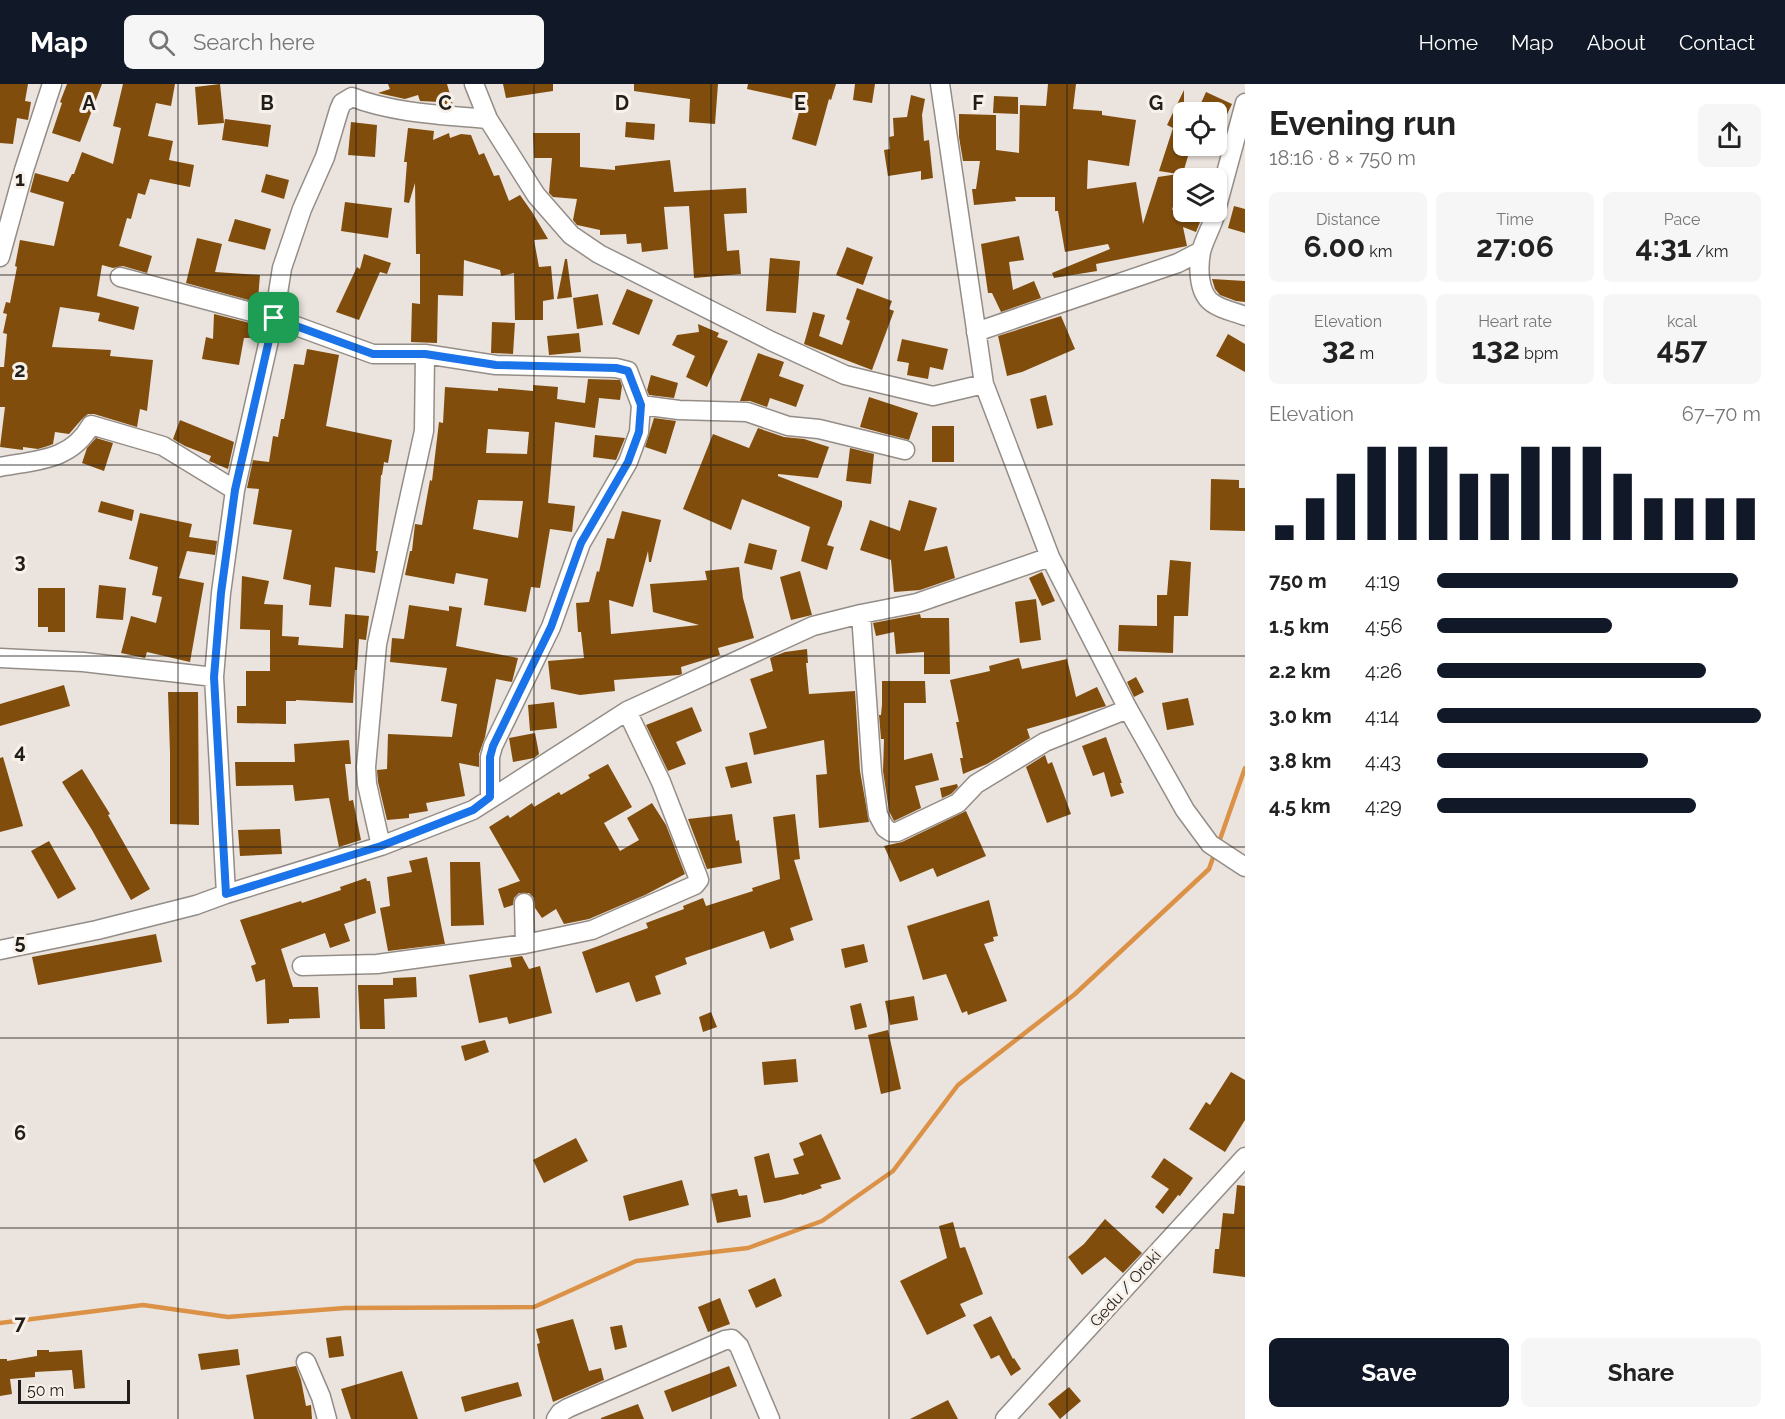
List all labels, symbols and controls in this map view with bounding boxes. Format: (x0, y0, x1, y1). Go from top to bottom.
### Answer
search box (124, 15, 544, 69)
text: Map (30, 26, 88, 59)
icon: search (145, 26, 178, 59)
text: Search here (193, 29, 315, 55)
text: Home (1419, 30, 1478, 55)
text: Map (1511, 30, 1554, 55)
text: About (1587, 30, 1646, 55)
text: Contact (1679, 30, 1755, 55)
text: A (82, 91, 96, 115)
text: B (260, 91, 274, 115)
text: C (438, 91, 452, 115)
text: D (615, 91, 629, 115)
text: E (794, 91, 806, 115)
text: F (972, 91, 984, 115)
text: G (1149, 91, 1163, 115)
map controls (1173, 102, 1227, 222)
button: locate (1173, 102, 1227, 156)
text: Evening run (1269, 104, 1456, 143)
button: share (1698, 104, 1761, 167)
text: 18:16 · 8 × 750 m (1269, 146, 1416, 170)
text: 1 (15, 167, 25, 191)
button: layers (1173, 168, 1227, 222)
text: Distance (1316, 210, 1380, 229)
text: Time (1496, 210, 1534, 229)
text: Pace (1664, 210, 1700, 229)
text: 6.00 (1303, 229, 1365, 264)
text: 27:06 (1476, 229, 1554, 264)
text: 4:31 (1635, 229, 1692, 264)
text: km (1365, 242, 1393, 261)
text: /km (1692, 242, 1729, 261)
pin (248, 292, 299, 343)
icon: arrive (257, 301, 290, 334)
text: Elevation (1314, 312, 1382, 331)
text: Heart rate (1478, 312, 1552, 331)
text: kcal (1667, 312, 1697, 331)
text: 32 (1322, 331, 1355, 366)
text: 132 (1471, 331, 1520, 366)
text: 457 (1657, 331, 1707, 366)
text: m (1355, 344, 1374, 363)
text: bpm (1520, 344, 1559, 363)
text: 2 (14, 358, 26, 382)
text: Elevation (1269, 402, 1354, 426)
text: 67–70 m (1682, 402, 1761, 426)
text: 3 (14, 549, 26, 573)
text: 750 m (1269, 569, 1327, 593)
text: 4:19 (1365, 569, 1400, 593)
text: 1.5 km (1269, 614, 1329, 638)
text: 4:56 (1365, 614, 1403, 638)
text: 2.2 km (1269, 659, 1331, 683)
text: 4:26 (1365, 659, 1402, 683)
text: 3.0 km (1269, 704, 1332, 728)
text: 4:14 (1365, 704, 1399, 728)
text: 4 (14, 739, 26, 763)
text: 3.8 km (1269, 749, 1331, 773)
text: 4:43 (1365, 749, 1401, 773)
text: 4.5 km (1269, 794, 1331, 818)
text: 4:29 (1365, 794, 1402, 818)
text: 5 (14, 930, 26, 954)
text: 6 (14, 1121, 26, 1145)
street label: Gedu / Oroki (1086, 1246, 1165, 1331)
text: 7 (14, 1311, 26, 1335)
button: Save (1269, 1338, 1509, 1407)
button: Share (1521, 1338, 1761, 1407)
scale bar (18, 1377, 130, 1404)
text: 50 m (27, 1381, 64, 1400)

